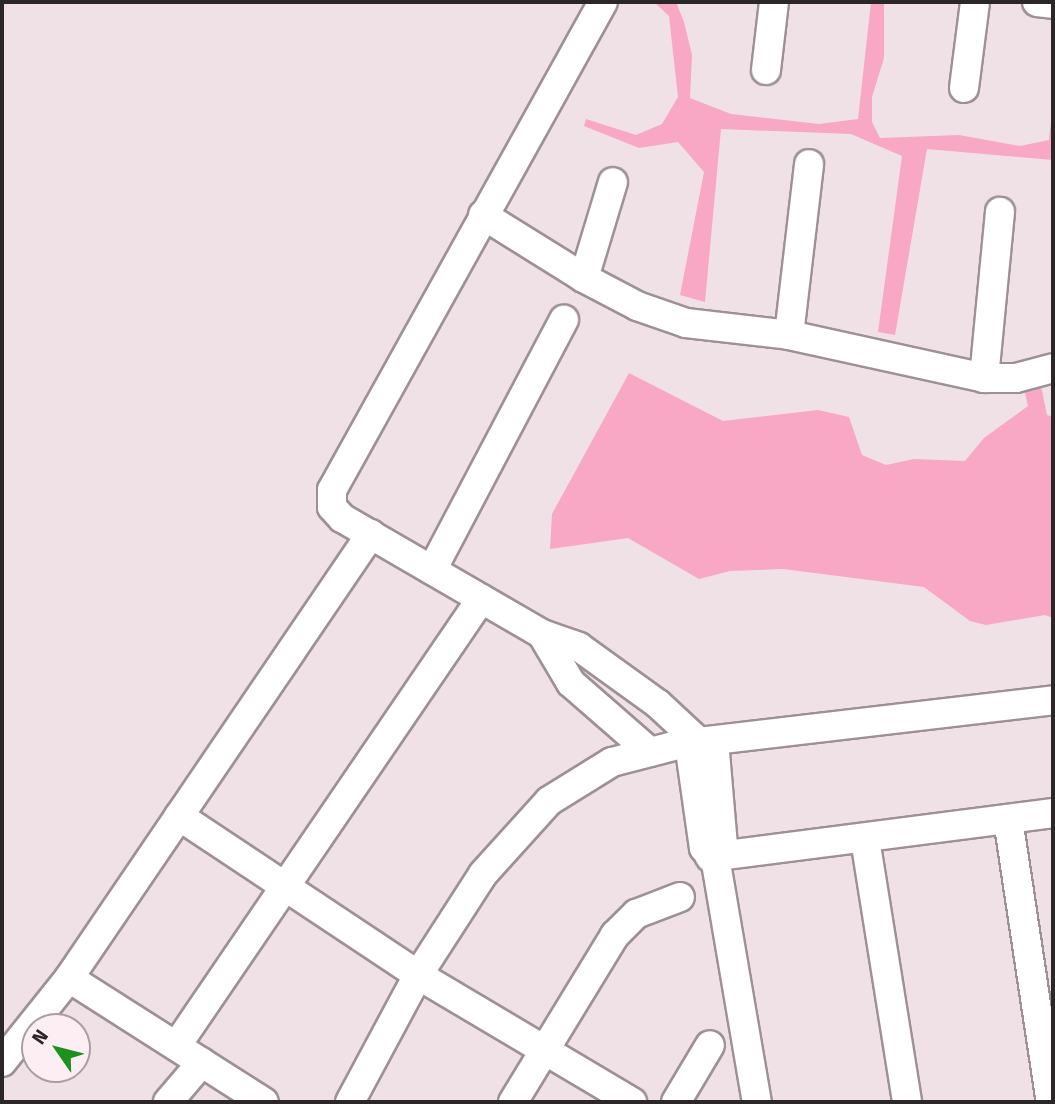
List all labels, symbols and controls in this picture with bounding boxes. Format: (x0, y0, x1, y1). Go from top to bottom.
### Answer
north arrow (21, 1013, 91, 1083)
text: N (27, 1025, 53, 1049)

